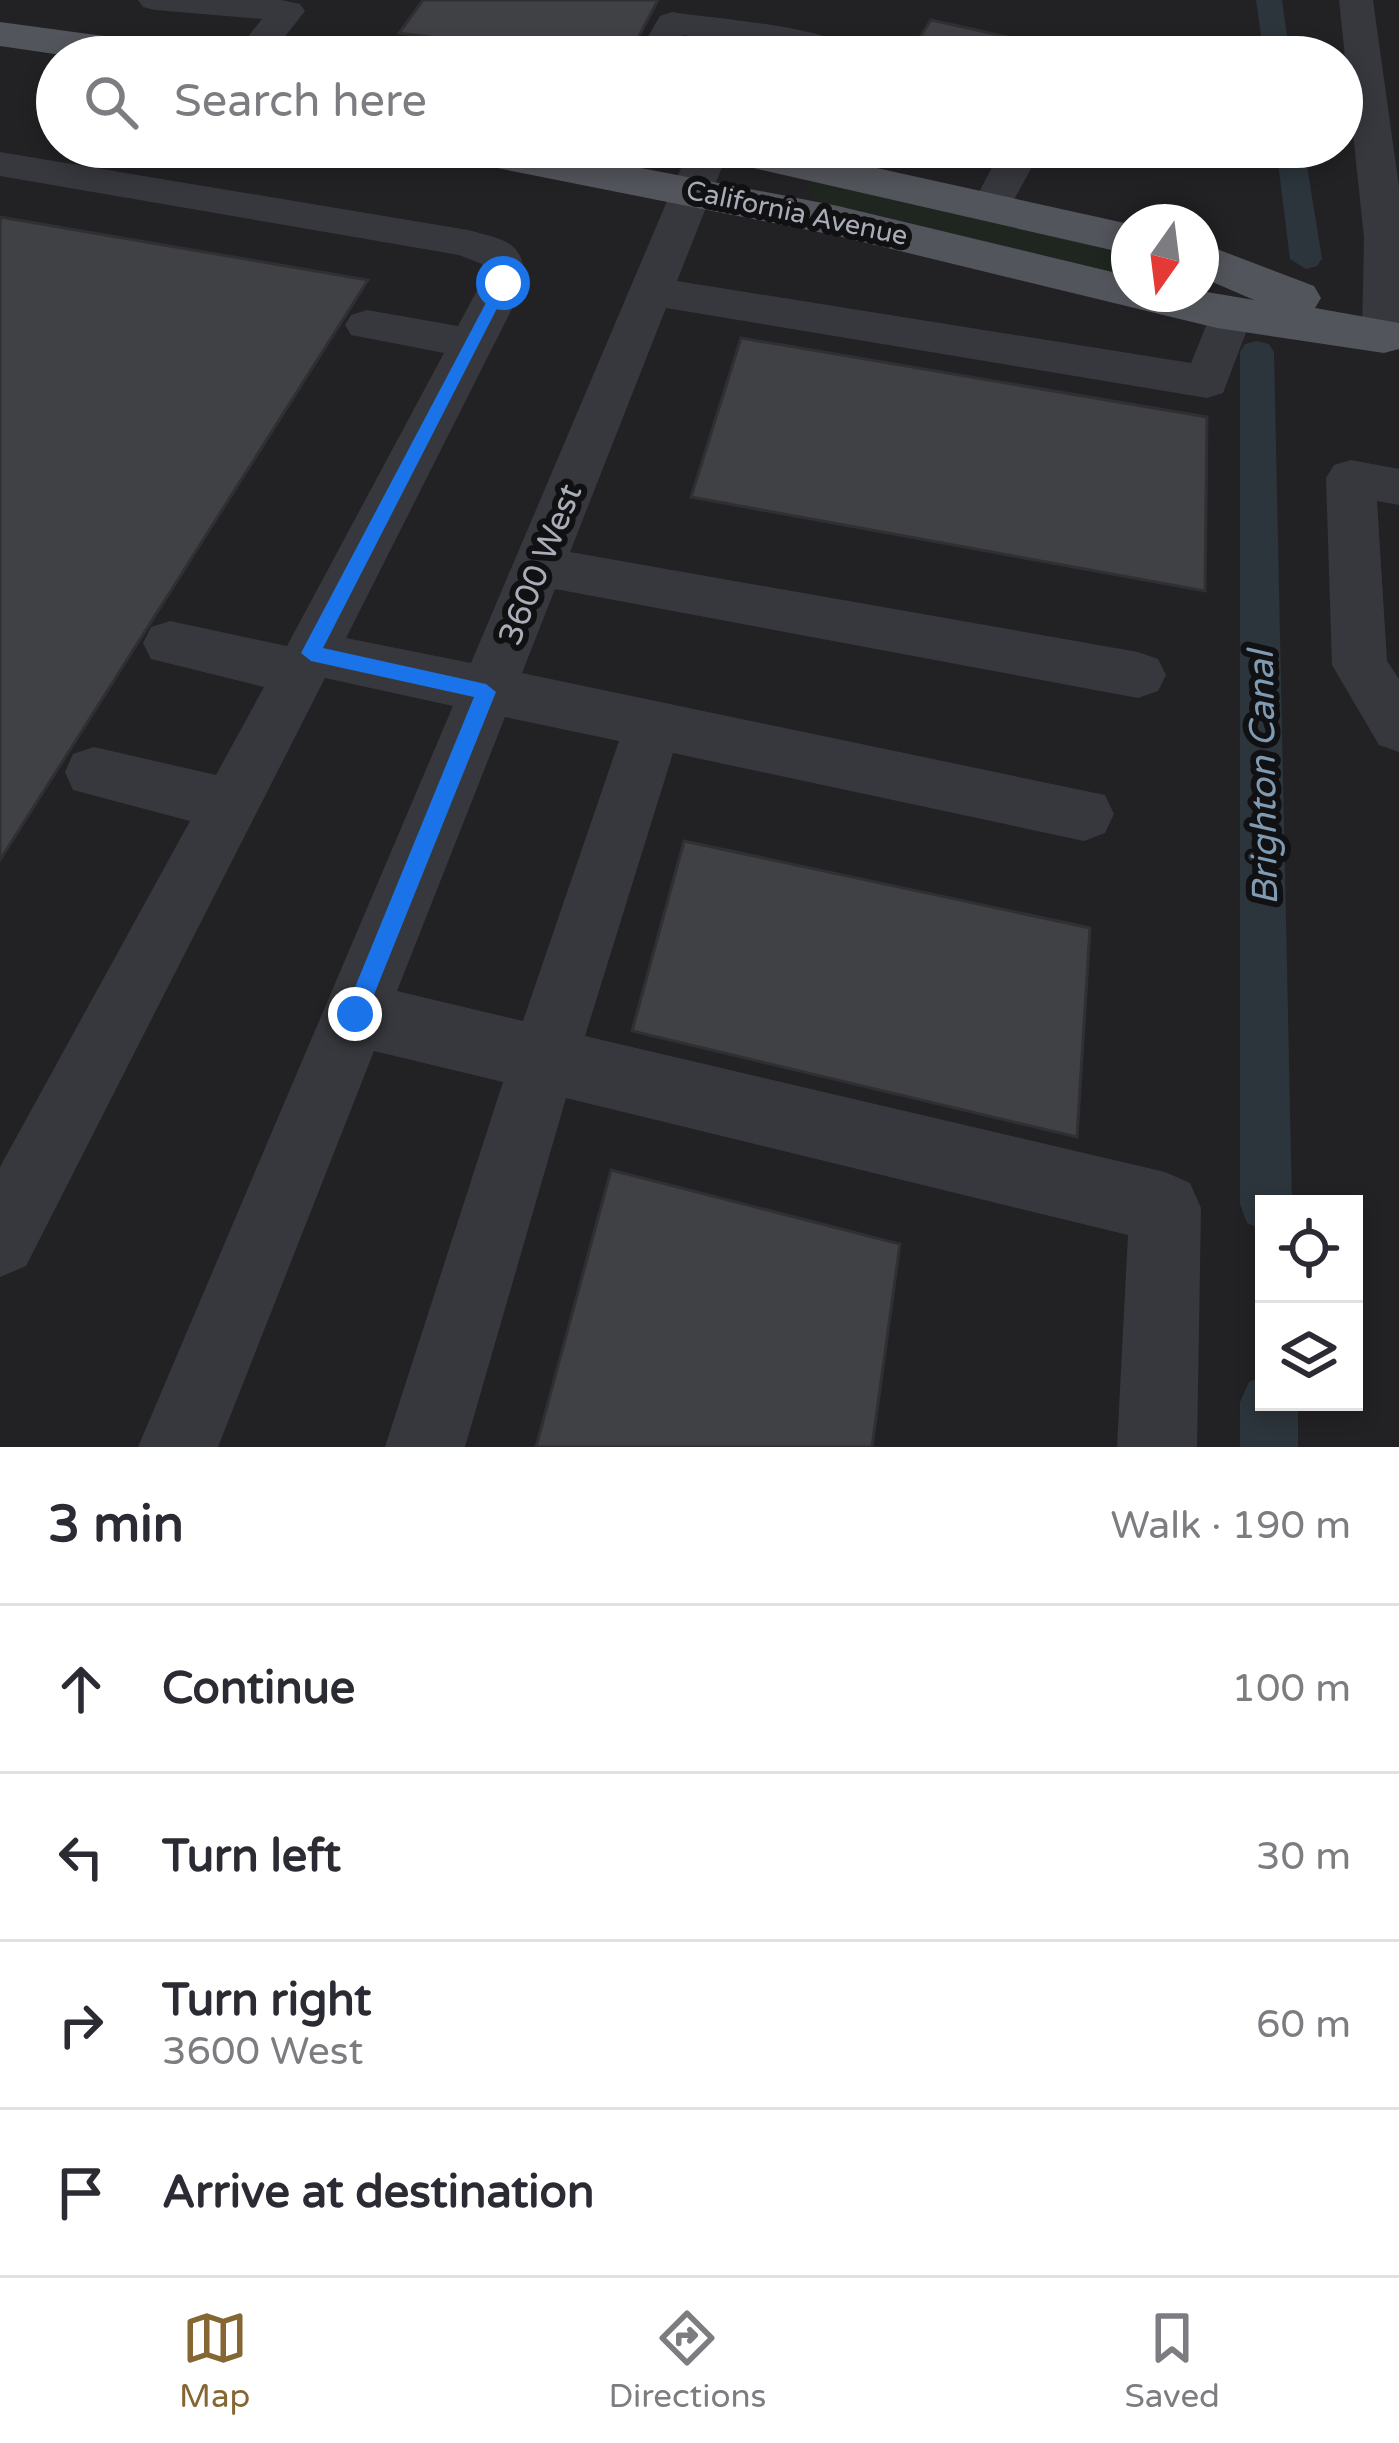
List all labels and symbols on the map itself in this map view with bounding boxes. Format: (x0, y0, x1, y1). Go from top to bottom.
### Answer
street label: California Avenue (683, 174, 911, 253)
north arrow (1111, 204, 1219, 312)
route start (476, 256, 530, 310)
street label: 3600 West (490, 478, 590, 651)
water label: Brighton Canal (1240, 646, 1287, 906)
route end (328, 987, 382, 1041)

